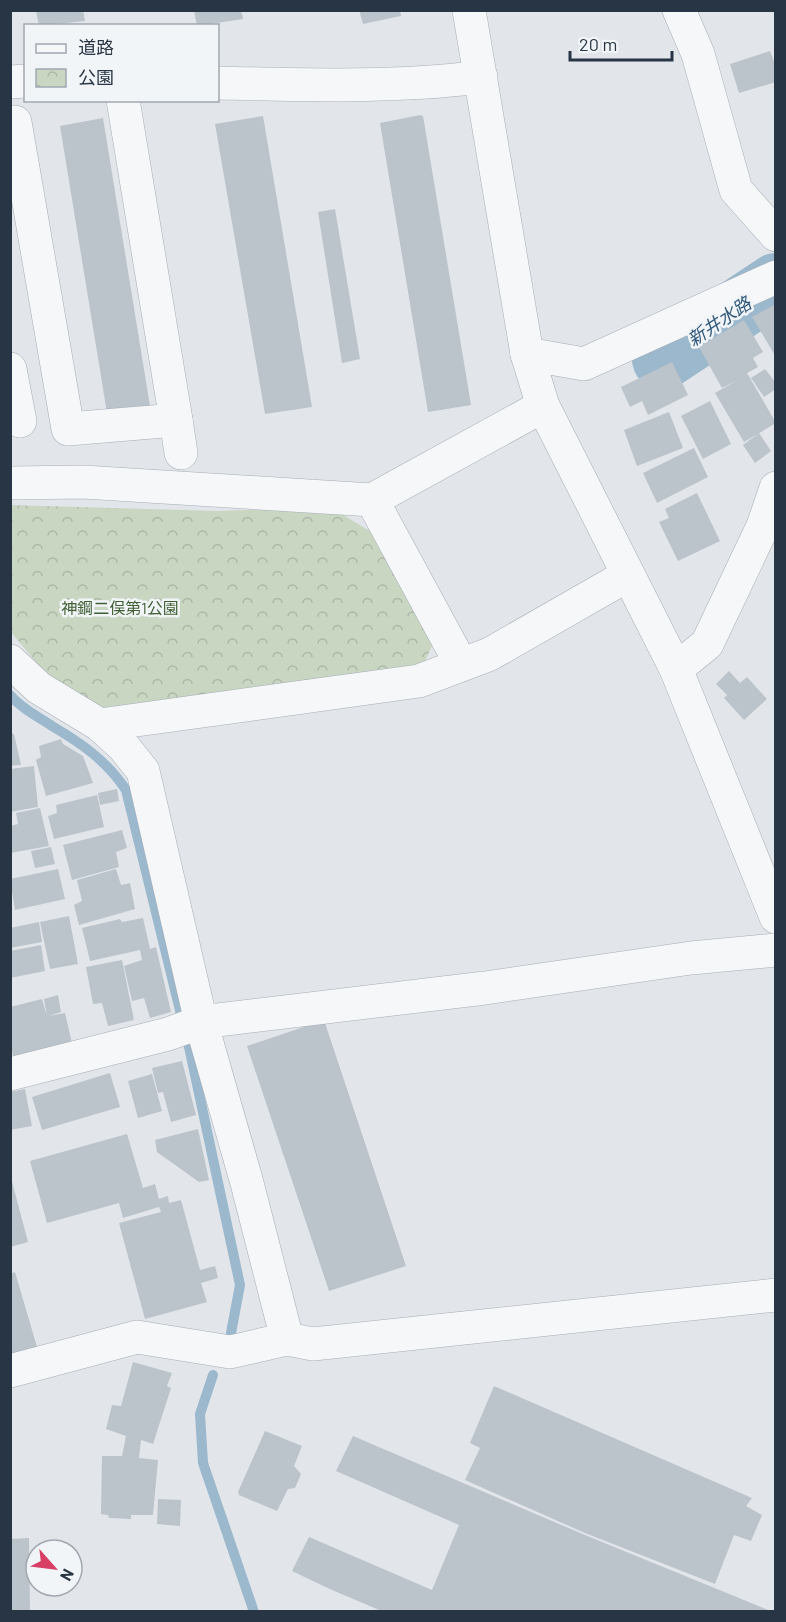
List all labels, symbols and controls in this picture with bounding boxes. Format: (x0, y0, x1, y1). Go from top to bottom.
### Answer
legend (24, 24, 219, 102)
scale bar (570, 24, 672, 62)
text: 20 m (579, 33, 617, 55)
text: 道路 (78, 36, 114, 58)
text: 公園 (78, 66, 114, 88)
water label: 新井水路 (683, 291, 757, 350)
park label: 神鋼二俣第1公園 (61, 598, 179, 617)
north arrow (24, 1538, 84, 1598)
text: N (57, 1566, 79, 1584)

